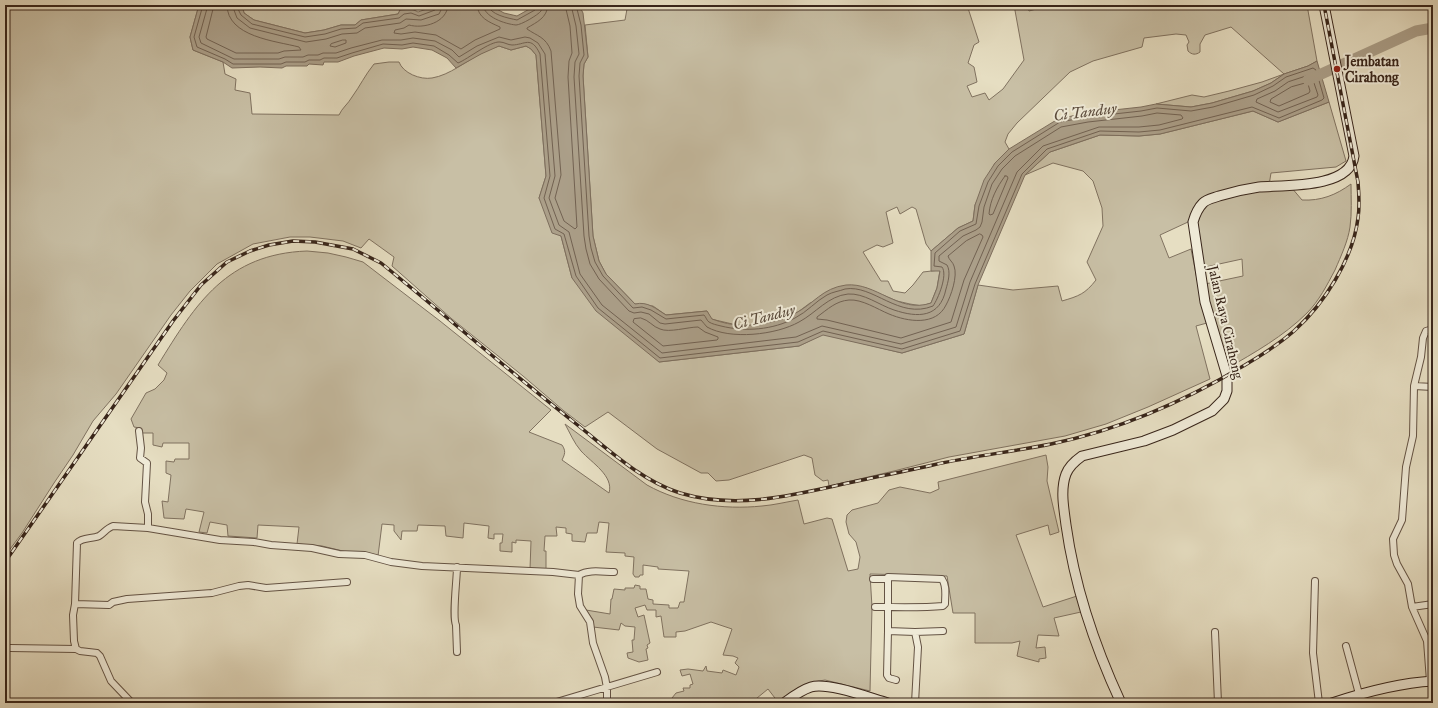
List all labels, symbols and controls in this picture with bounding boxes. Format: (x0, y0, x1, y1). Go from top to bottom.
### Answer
place label: Jembatan Cirahong (1343, 53, 1399, 87)
marker: Jembatan Cirahong (1332, 64, 1342, 74)
water label: Ci Tanduy (1052, 99, 1119, 125)
street label: Jalan Raya Cirahong (1203, 262, 1247, 381)
water label: Ci Tanduy (731, 300, 798, 333)

